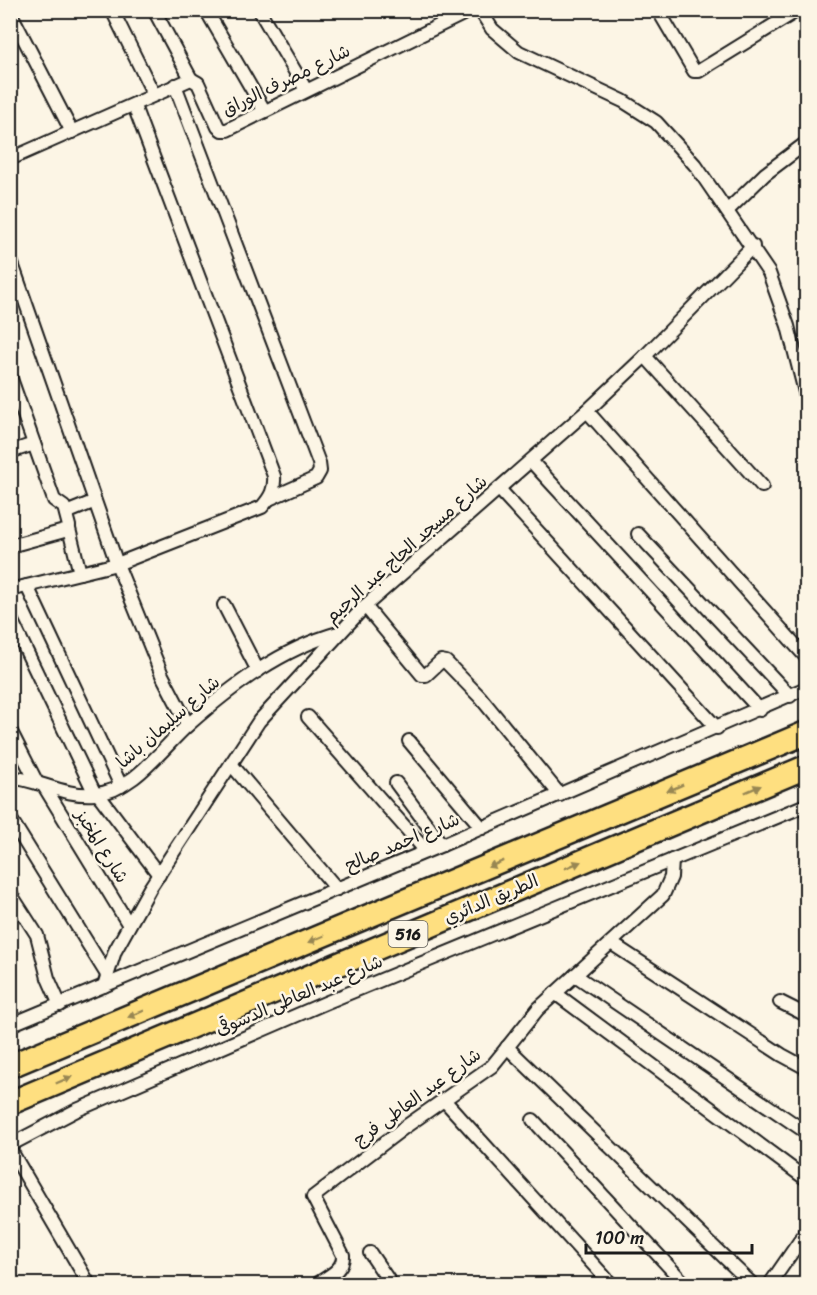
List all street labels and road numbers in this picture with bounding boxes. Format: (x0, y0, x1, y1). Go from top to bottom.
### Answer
street label: شارع مصرف الوراق (216, 35, 356, 125)
street label: شارع مسجد الحاج عبد الرحيم (317, 467, 495, 631)
street label: شارع سليمان باشا (108, 667, 228, 777)
street label: شارع المخبز (65, 801, 137, 890)
street label: شارع احمد صالح (339, 803, 465, 881)
street label: الطريق الدائري (439, 865, 543, 933)
road number: 516 (388, 921, 428, 947)
street label: شارع عبد العاطى الدسوقى (210, 945, 388, 1045)
street label: شارع عبد العاطى فرج (346, 1039, 488, 1155)

